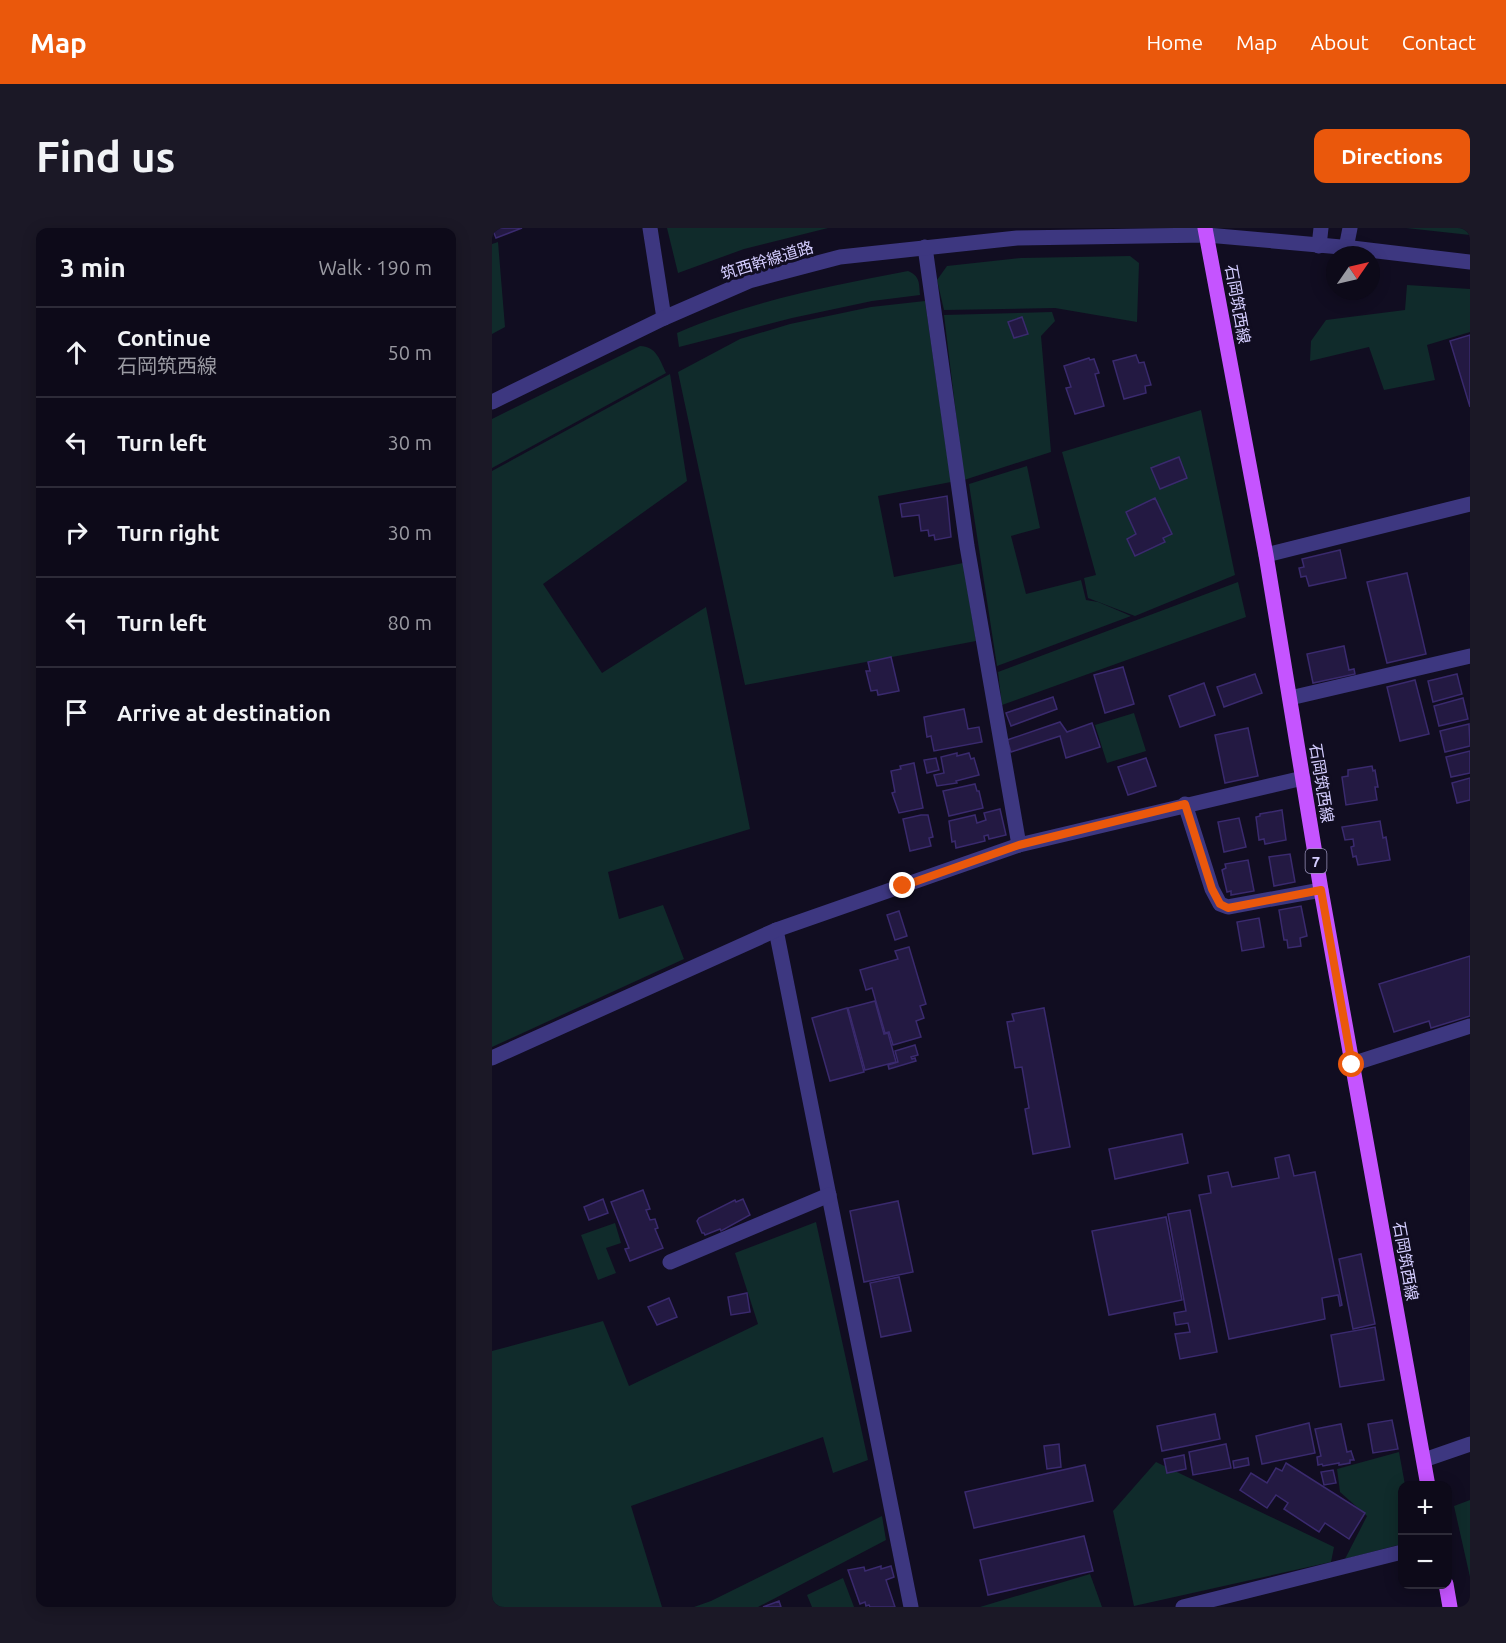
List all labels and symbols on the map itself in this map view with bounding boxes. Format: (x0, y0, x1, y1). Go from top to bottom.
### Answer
street label: 筑西幹線道路 (718, 237, 816, 283)
north arrow (1326, 246, 1380, 300)
street label: 石岡筑西線 (1222, 263, 1254, 345)
street label: 石岡筑西線 (1307, 742, 1337, 824)
road number: 7 (1306, 849, 1326, 873)
route end (889, 872, 915, 898)
route start (1338, 1051, 1364, 1077)
street label: 石岡筑西線 (1390, 1220, 1422, 1302)

